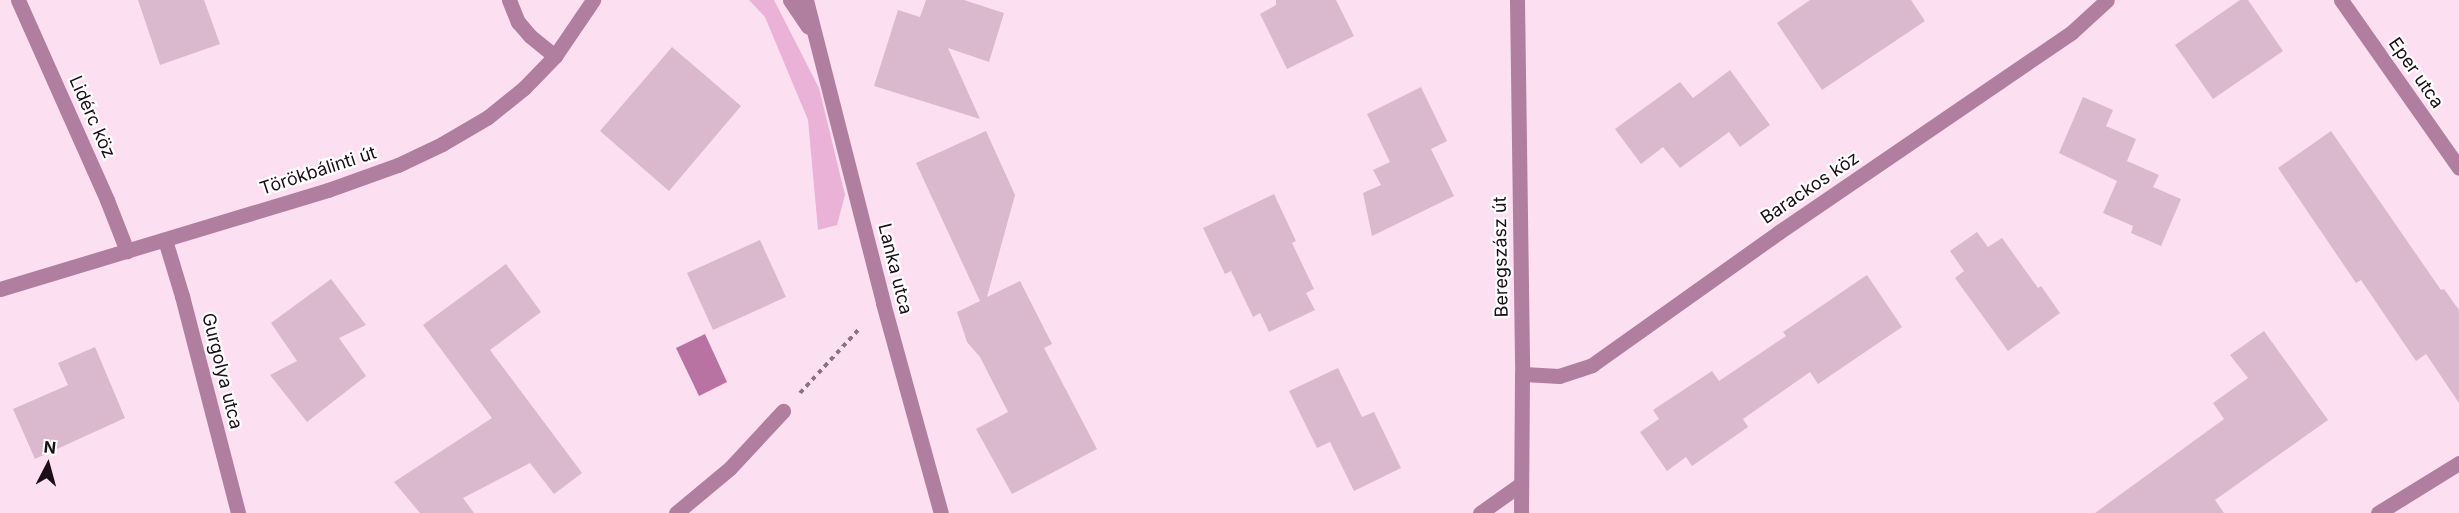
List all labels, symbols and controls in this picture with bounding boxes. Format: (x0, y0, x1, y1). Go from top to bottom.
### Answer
street label: Eper utca (2384, 34, 2448, 112)
street label: Lidérc köz (64, 72, 120, 162)
street label: Törökbálinti út (257, 142, 379, 200)
street label: Barackos köz (1757, 147, 1863, 229)
street label: Beregszász út (1489, 196, 1513, 318)
street label: Lanka utca (873, 221, 917, 317)
street label: Gurgolya utca (197, 311, 247, 431)
north arrow (18, 435, 78, 495)
text: N (43, 437, 57, 458)

